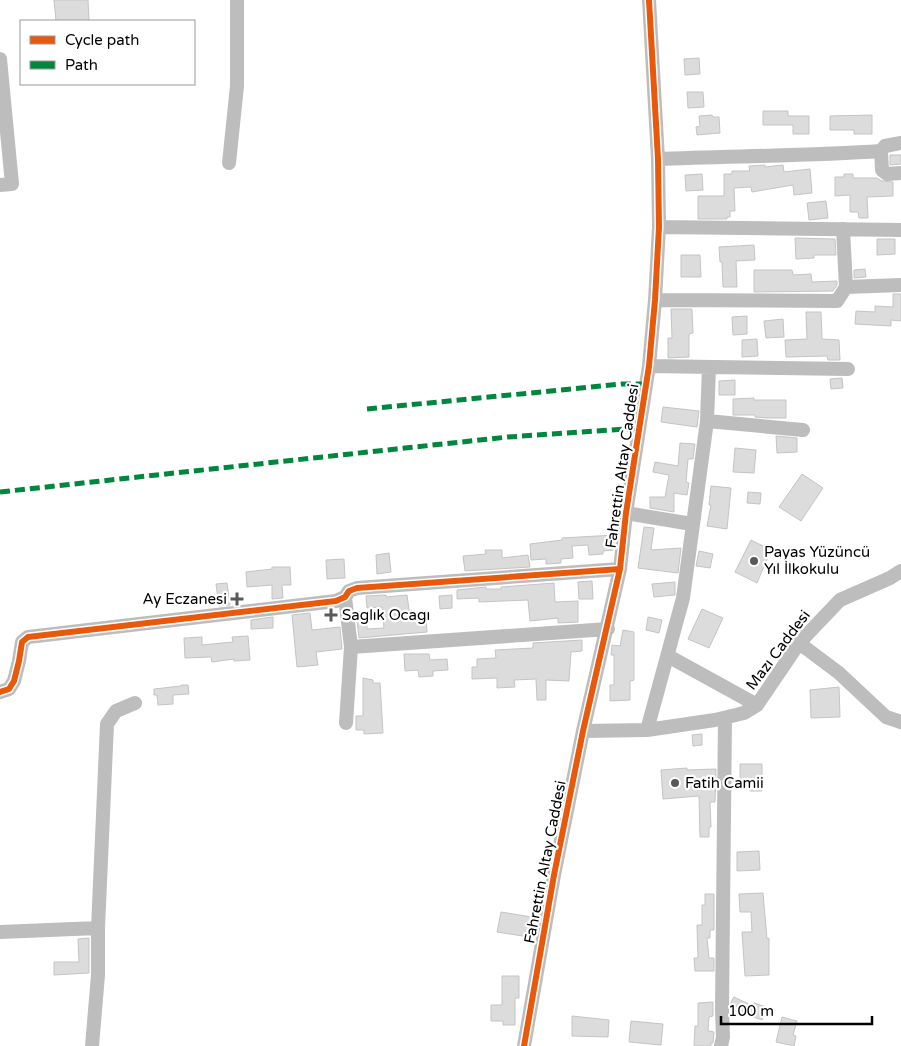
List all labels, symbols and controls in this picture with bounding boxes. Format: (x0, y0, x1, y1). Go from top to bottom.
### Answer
legend (20, 20, 195, 85)
text: Cycle path (65, 31, 139, 49)
text: Path (65, 56, 98, 74)
street label: Fahrettin Altay Caddesi (602, 383, 642, 549)
place label: Payas Yüzüncü Yıl İlkokulu (764, 543, 870, 578)
marker: Payas Yüzüncü Yıl İlkokulu (748, 555, 760, 567)
place label: Ay Eczanesi (143, 590, 227, 608)
marker: Ay Eczanesi (231, 593, 243, 605)
place label: Saglık Ocagı (342, 606, 430, 624)
street label: Mazı Caddesi (742, 607, 814, 693)
marker: Saglık Ocagı (324, 608, 338, 622)
place label: Fatih Camii (685, 774, 764, 792)
marker: Fatih Camii (669, 777, 681, 789)
street label: Fahrettin Altay Caddesi (520, 779, 570, 945)
scale bar (721, 994, 872, 1026)
text: 100 m (728, 1002, 774, 1020)

